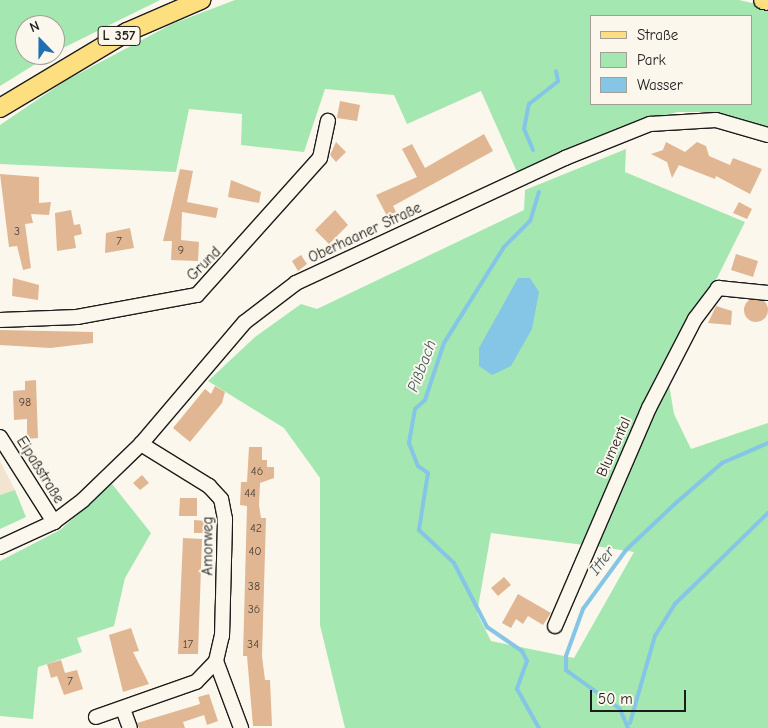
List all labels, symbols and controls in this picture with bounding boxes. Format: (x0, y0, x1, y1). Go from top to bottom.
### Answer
north arrow (15, 15, 65, 65)
legend (590, 15, 753, 105)
text: N (27, 17, 42, 36)
road number: L 357 (96, 24, 142, 48)
text: Straße (637, 26, 678, 44)
text: Park (637, 51, 666, 69)
text: Wasser (637, 76, 683, 94)
street label: Oberhaaner Straße (306, 199, 424, 267)
house number: 3 (14, 225, 20, 239)
house number: 7 (116, 235, 122, 249)
street label: Grund (183, 243, 225, 285)
house number: 9 (178, 244, 184, 258)
water label: Pißbach (403, 337, 441, 395)
house number: 98 (19, 396, 31, 410)
street label: Blumental (593, 414, 635, 480)
street label: Eipaßstraße (12, 433, 68, 507)
house number: 46 (251, 465, 263, 479)
house number: 44 (244, 487, 256, 501)
street label: Amorweg (199, 516, 217, 576)
house number: 42 (250, 522, 262, 536)
water label: Itter (585, 543, 619, 579)
house number: 40 (248, 545, 262, 559)
house number: 38 (248, 580, 260, 594)
house number: 36 (248, 603, 260, 617)
house number: 17 (183, 638, 193, 652)
house number: 34 (247, 638, 259, 652)
house number: 7 (67, 675, 73, 689)
scale bar (593, 680, 689, 712)
text: 50 m (598, 690, 633, 708)

